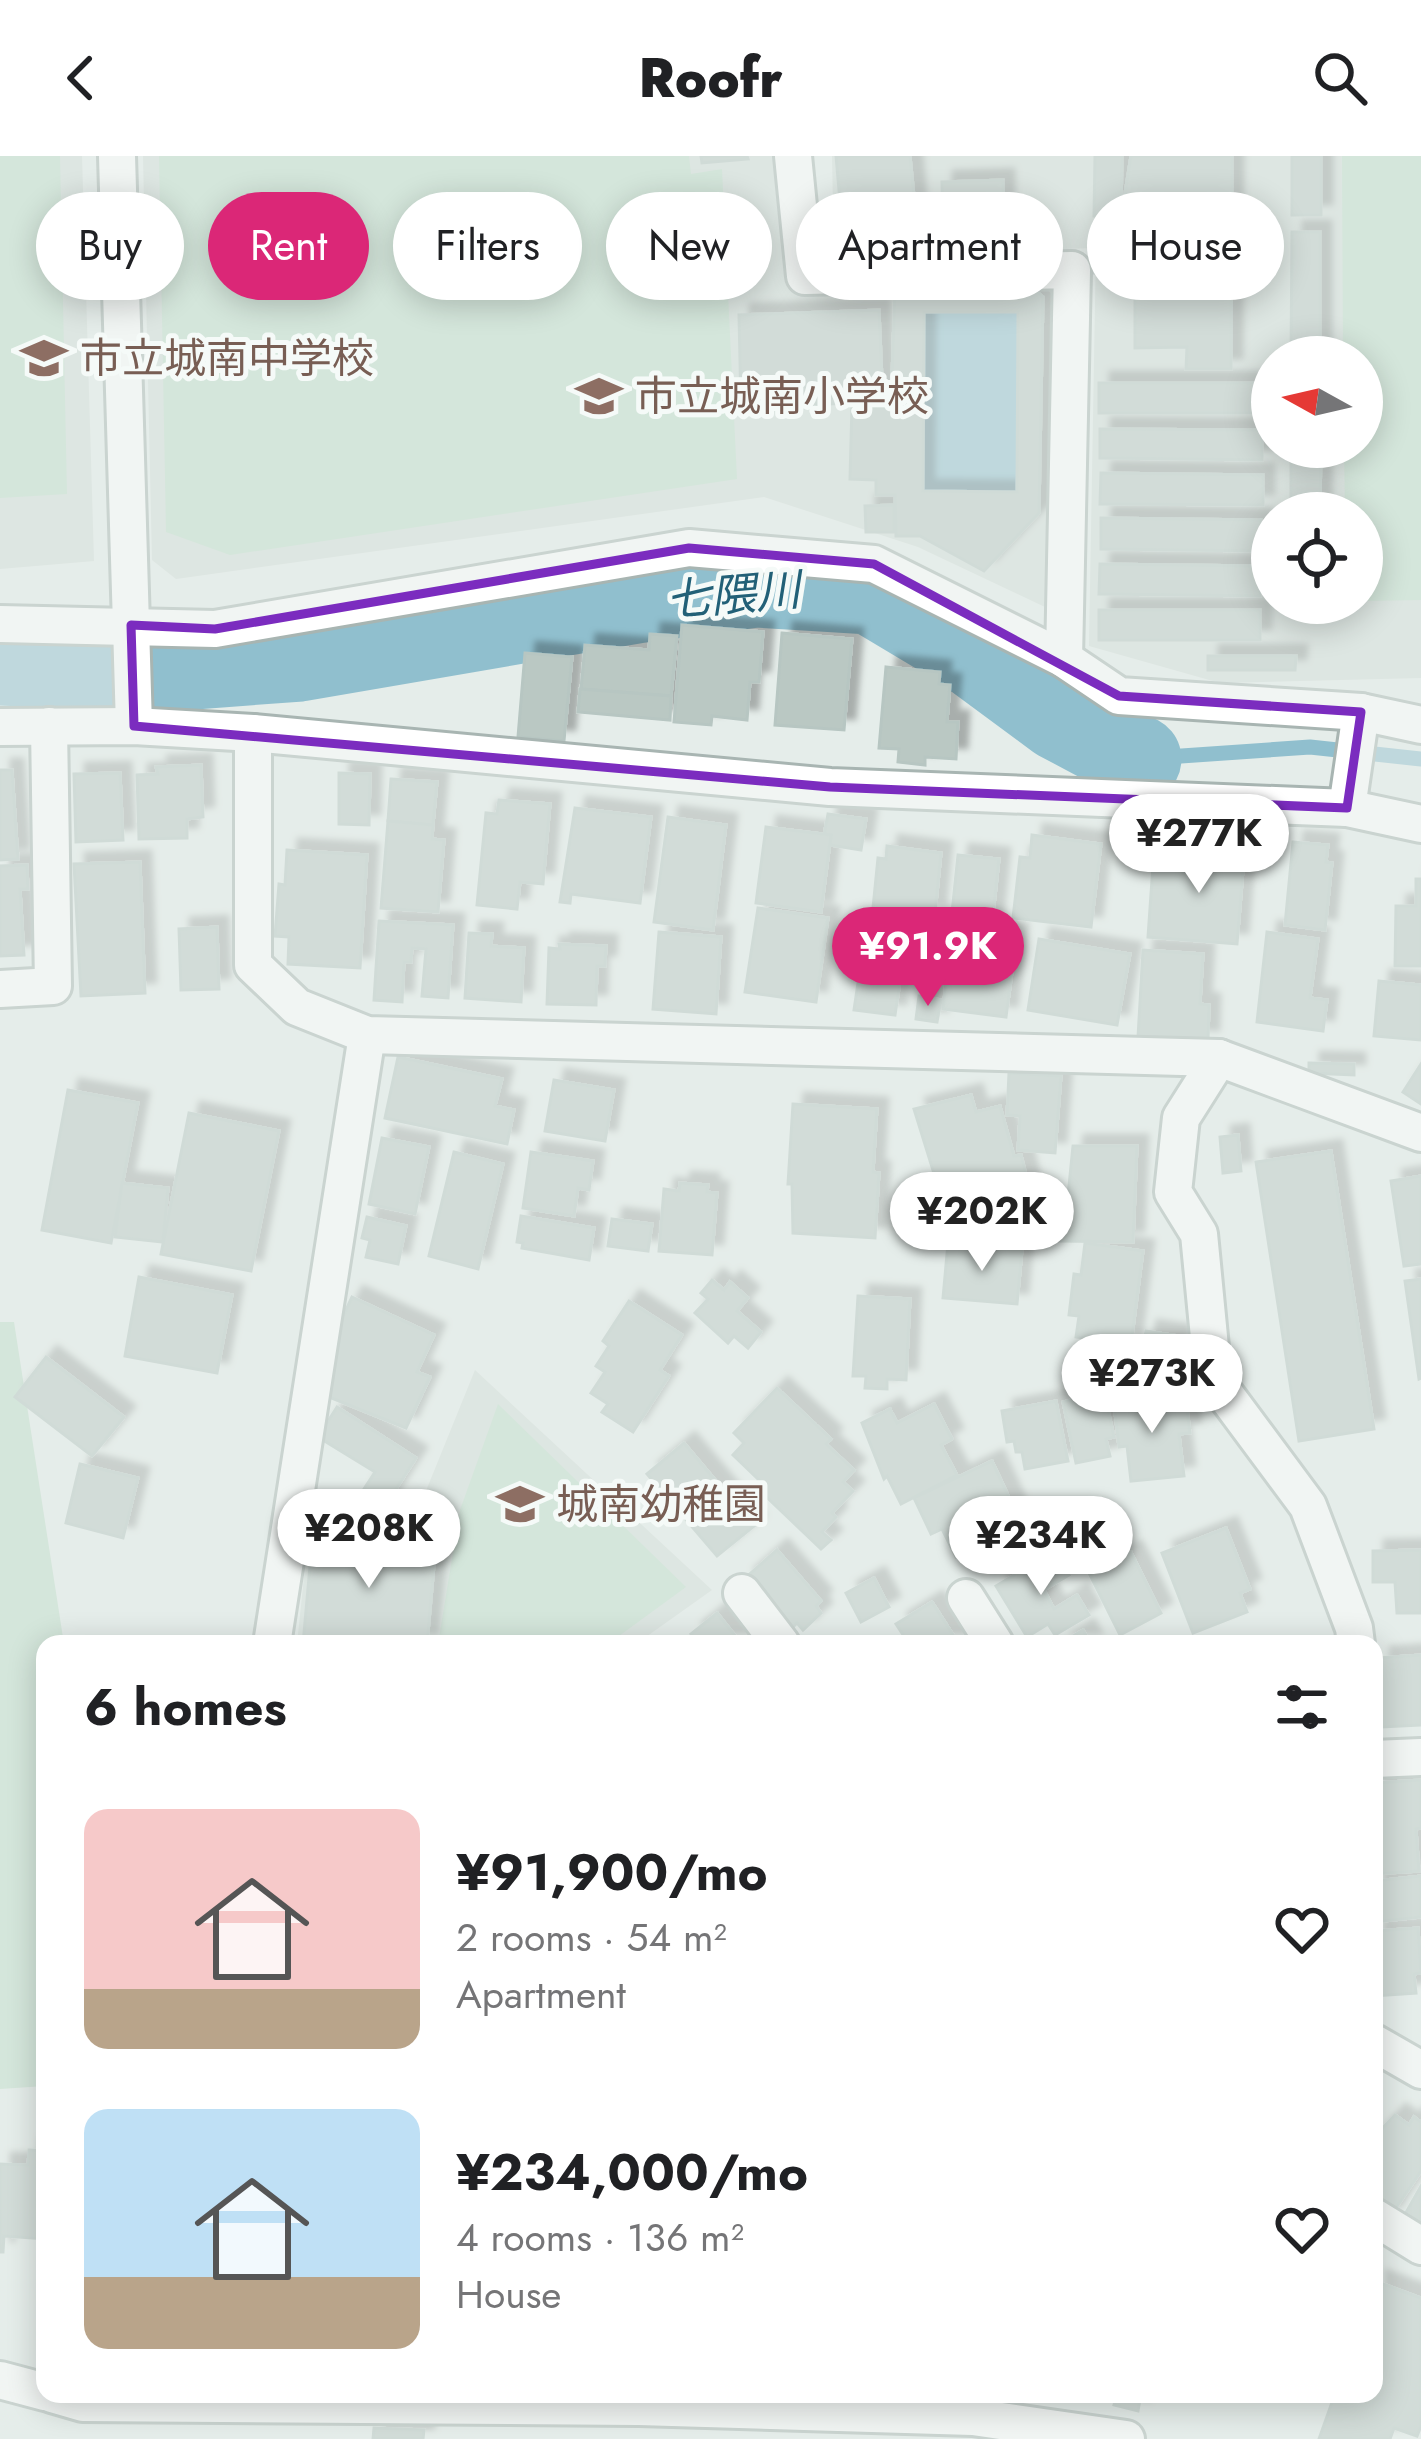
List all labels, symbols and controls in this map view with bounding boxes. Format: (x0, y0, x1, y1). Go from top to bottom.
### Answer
text: Roofr (638, 39, 783, 117)
icon: back (48, 45, 114, 111)
icon: search (1307, 45, 1373, 111)
chip: Buy (36, 192, 184, 300)
chip: Rent (208, 192, 369, 300)
chip: Filters (393, 192, 582, 300)
chip: New (606, 192, 772, 300)
chip: Apartment (796, 192, 1063, 300)
chip: House (1087, 192, 1284, 300)
place label: 市立城南中学校 (80, 328, 374, 389)
school or university icon: 市立城南中学校 (19, 333, 69, 383)
north arrow (1251, 336, 1383, 468)
map controls (1251, 336, 1383, 624)
place label: 市立城南小学校 (635, 366, 929, 427)
school or university icon: 市立城南小学校 (574, 371, 624, 421)
button: locate (1251, 492, 1383, 624)
water label: 七隈川 (663, 556, 807, 633)
pin: ¥277K (1115, 794, 1283, 896)
text: ¥277K (1136, 804, 1262, 861)
pin: ¥91.9K (830, 907, 1026, 1009)
text: ¥91.9K (859, 917, 997, 974)
pin: ¥202K (898, 1172, 1066, 1274)
text: ¥202K (917, 1182, 1047, 1239)
pin: ¥273K (1068, 1334, 1236, 1436)
text: ¥273K (1089, 1344, 1215, 1401)
place label: 城南幼稚園 (556, 1474, 766, 1535)
school or university icon: 城南幼稚園 (495, 1479, 545, 1529)
pin: ¥208K (285, 1489, 453, 1591)
pin: ¥234K (957, 1496, 1125, 1598)
text: ¥208K (304, 1499, 434, 1556)
text: ¥234K (976, 1506, 1106, 1563)
text: 6 homes (84, 1670, 287, 1744)
icon: filters (1269, 1674, 1335, 1740)
text: ¥91,900/mo (456, 1835, 768, 1909)
icon: home (180, 1857, 324, 2001)
icon: heart (1269, 1896, 1335, 1962)
text: 2 rooms · 54 m² (456, 1909, 727, 1966)
text: Apartment (456, 1966, 626, 2023)
text: ¥234,000/mo (456, 2135, 808, 2209)
icon: home (180, 2157, 324, 2301)
icon: heart (1269, 2196, 1335, 2262)
text: 4 rooms · 136 m² (456, 2209, 744, 2266)
text: House (456, 2266, 561, 2323)

